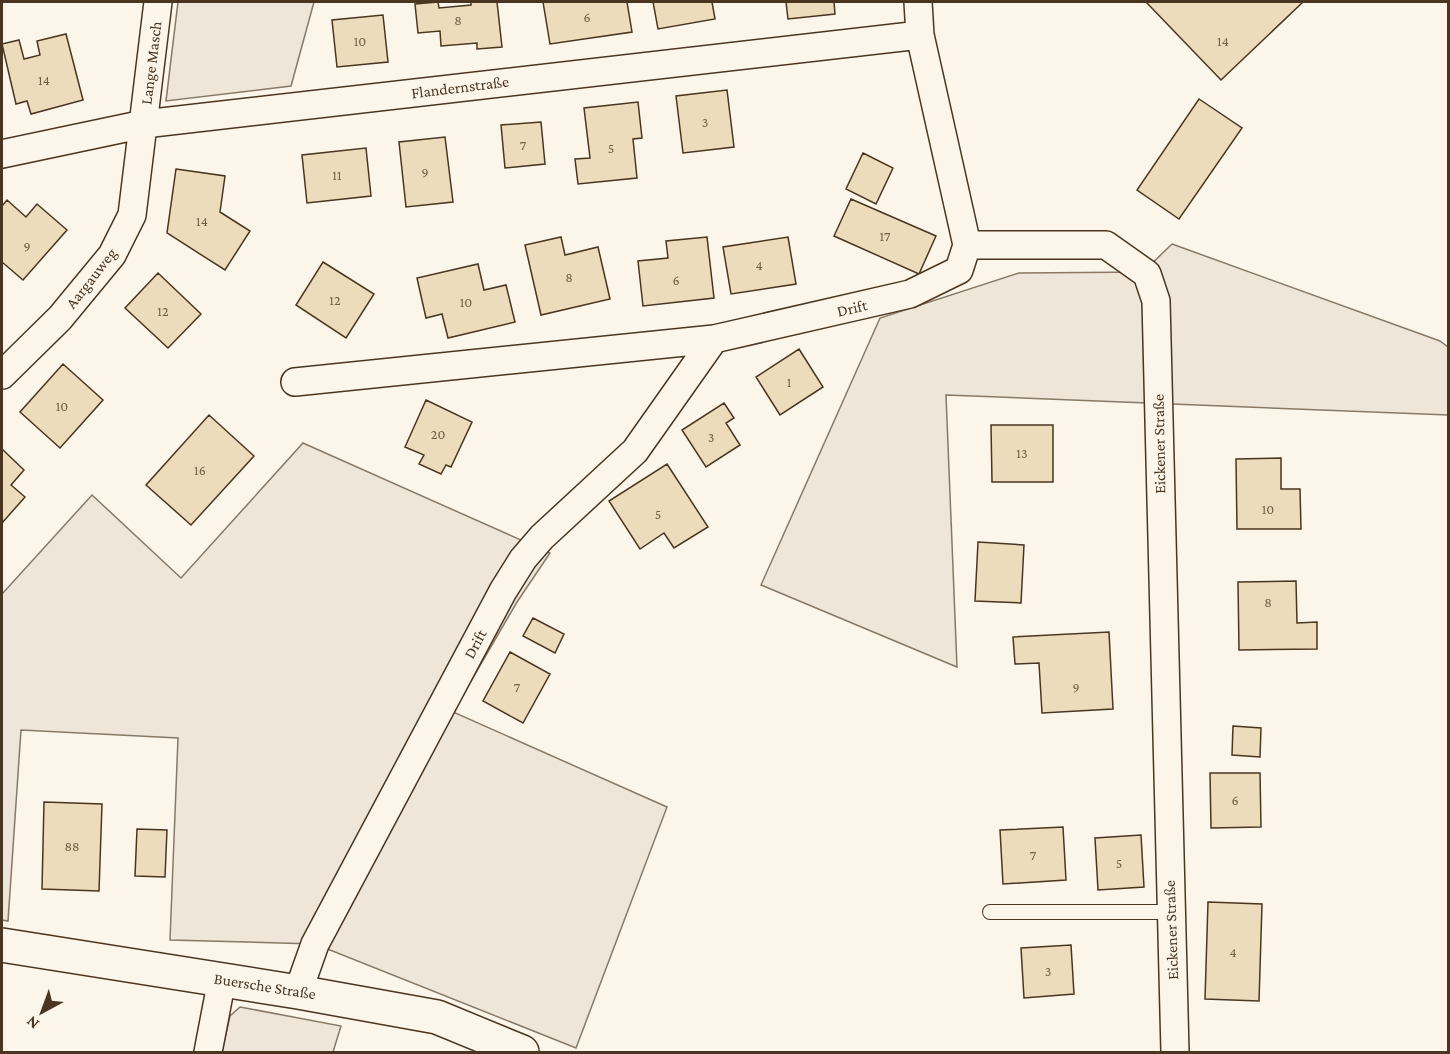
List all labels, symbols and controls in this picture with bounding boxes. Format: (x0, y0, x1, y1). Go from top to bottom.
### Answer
house number: 6 (583, 9, 591, 25)
house number: 8 (454, 12, 462, 28)
street label: Lange Masch (137, 20, 166, 106)
house number: 10 (354, 33, 366, 49)
house number: 14 (1217, 33, 1229, 49)
house number: 14 (38, 72, 50, 88)
street label: Flandernstraße (410, 73, 510, 101)
house number: 3 (702, 114, 708, 130)
house number: 7 (520, 137, 527, 153)
house number: 5 (608, 140, 614, 156)
house number: 9 (421, 164, 429, 180)
house number: 11 (332, 167, 342, 183)
house number: 14 (196, 213, 208, 229)
house number: 17 (879, 228, 891, 244)
house number: 9 (23, 238, 31, 254)
street label: Aargauweg (62, 244, 121, 312)
house number: 4 (755, 257, 763, 273)
house number: 8 (565, 269, 573, 285)
house number: 6 (672, 272, 680, 288)
house number: 12 (329, 292, 341, 308)
house number: 10 (460, 294, 472, 310)
street label: Drift (835, 296, 869, 320)
house number: 12 (157, 303, 169, 319)
house number: 1 (787, 374, 792, 390)
street label: Eickener Straße (1150, 394, 1168, 494)
house number: 10 (56, 398, 68, 414)
house number: 20 (431, 426, 445, 442)
house number: 3 (708, 429, 714, 445)
house number: 13 (1016, 445, 1028, 461)
house number: 16 (194, 462, 206, 478)
house number: 10 (1262, 501, 1274, 517)
house number: 5 (655, 506, 661, 522)
house number: 8 (1264, 594, 1272, 610)
street label: Drift (460, 626, 490, 661)
house number: 7 (514, 679, 521, 695)
house number: 9 (1072, 679, 1080, 695)
house number: 6 (1231, 792, 1239, 808)
house number: 88 (64, 838, 80, 854)
house number: 7 (1030, 847, 1037, 863)
house number: 5 (1116, 855, 1122, 871)
street label: Eickener Straße (1161, 880, 1181, 980)
house number: 4 (1229, 944, 1237, 960)
house number: 3 (1045, 963, 1051, 979)
street label: Buersche Straße (213, 970, 317, 1002)
north arrow (12, 982, 72, 1042)
text: N (23, 1013, 42, 1033)

